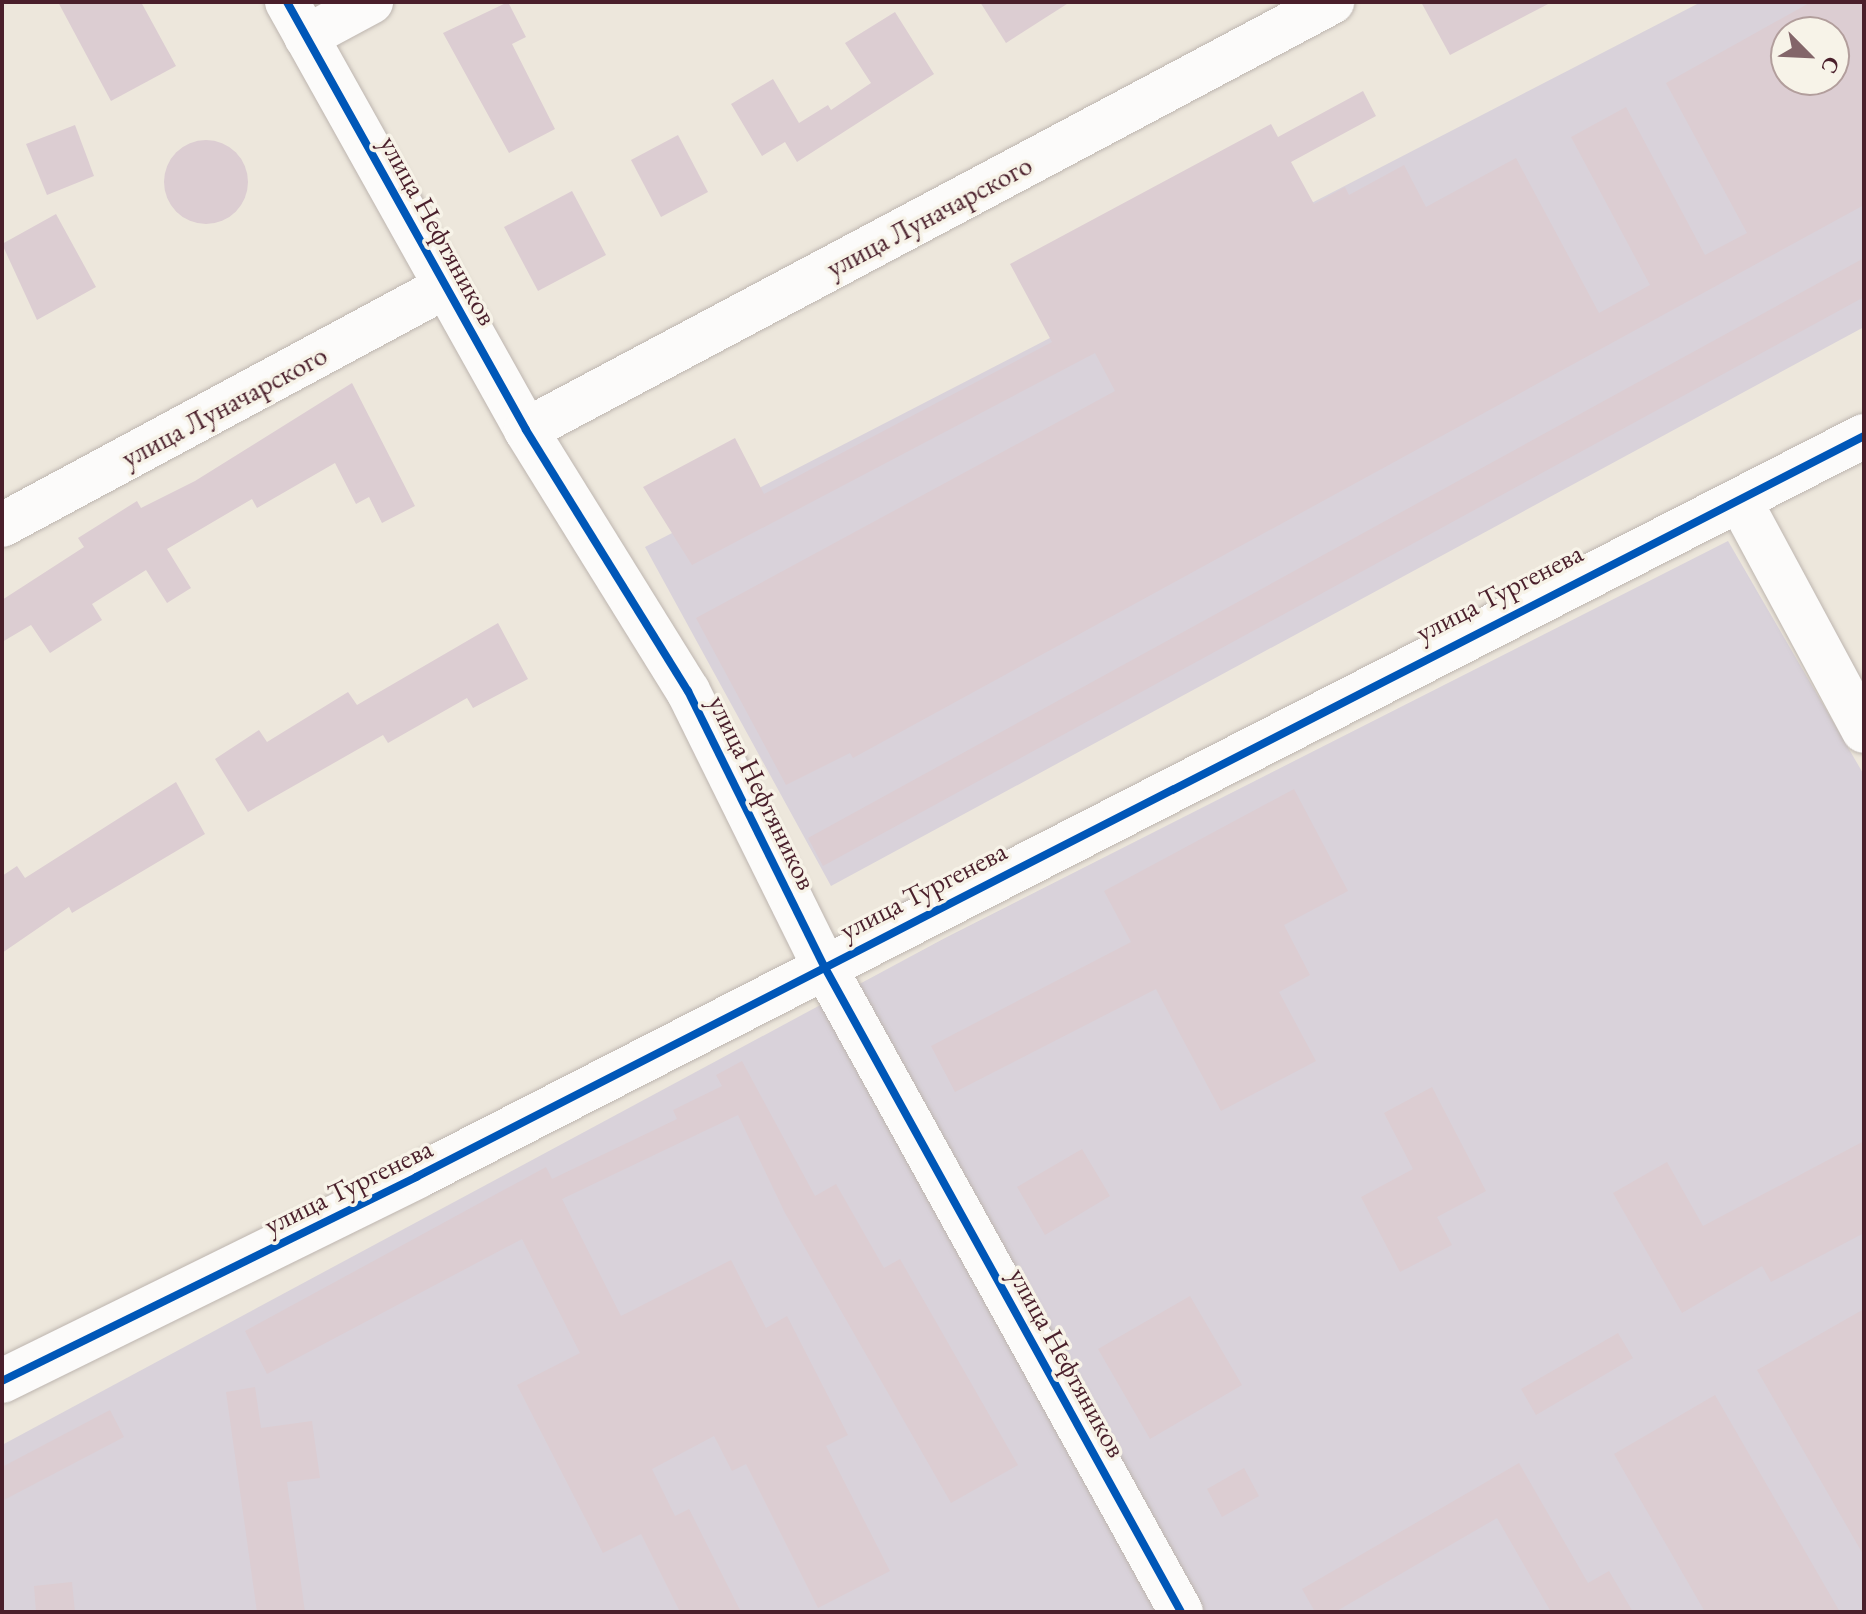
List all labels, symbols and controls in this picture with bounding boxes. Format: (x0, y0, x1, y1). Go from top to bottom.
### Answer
north arrow (1770, 16, 1850, 96)
text: С (1814, 52, 1847, 78)
street label: улица Нефтяников (373, 129, 505, 331)
street label: улица Луначарского (820, 148, 1038, 284)
street label: улица Луначарского (115, 338, 333, 474)
street label: улица Тургенева (1410, 535, 1588, 649)
street label: улица Нефтяников (701, 689, 825, 895)
street label: улица Тургенева (834, 833, 1012, 947)
street label: улица Тургенева (258, 1131, 438, 1241)
street label: улица Нефтяников (1002, 1261, 1134, 1463)

